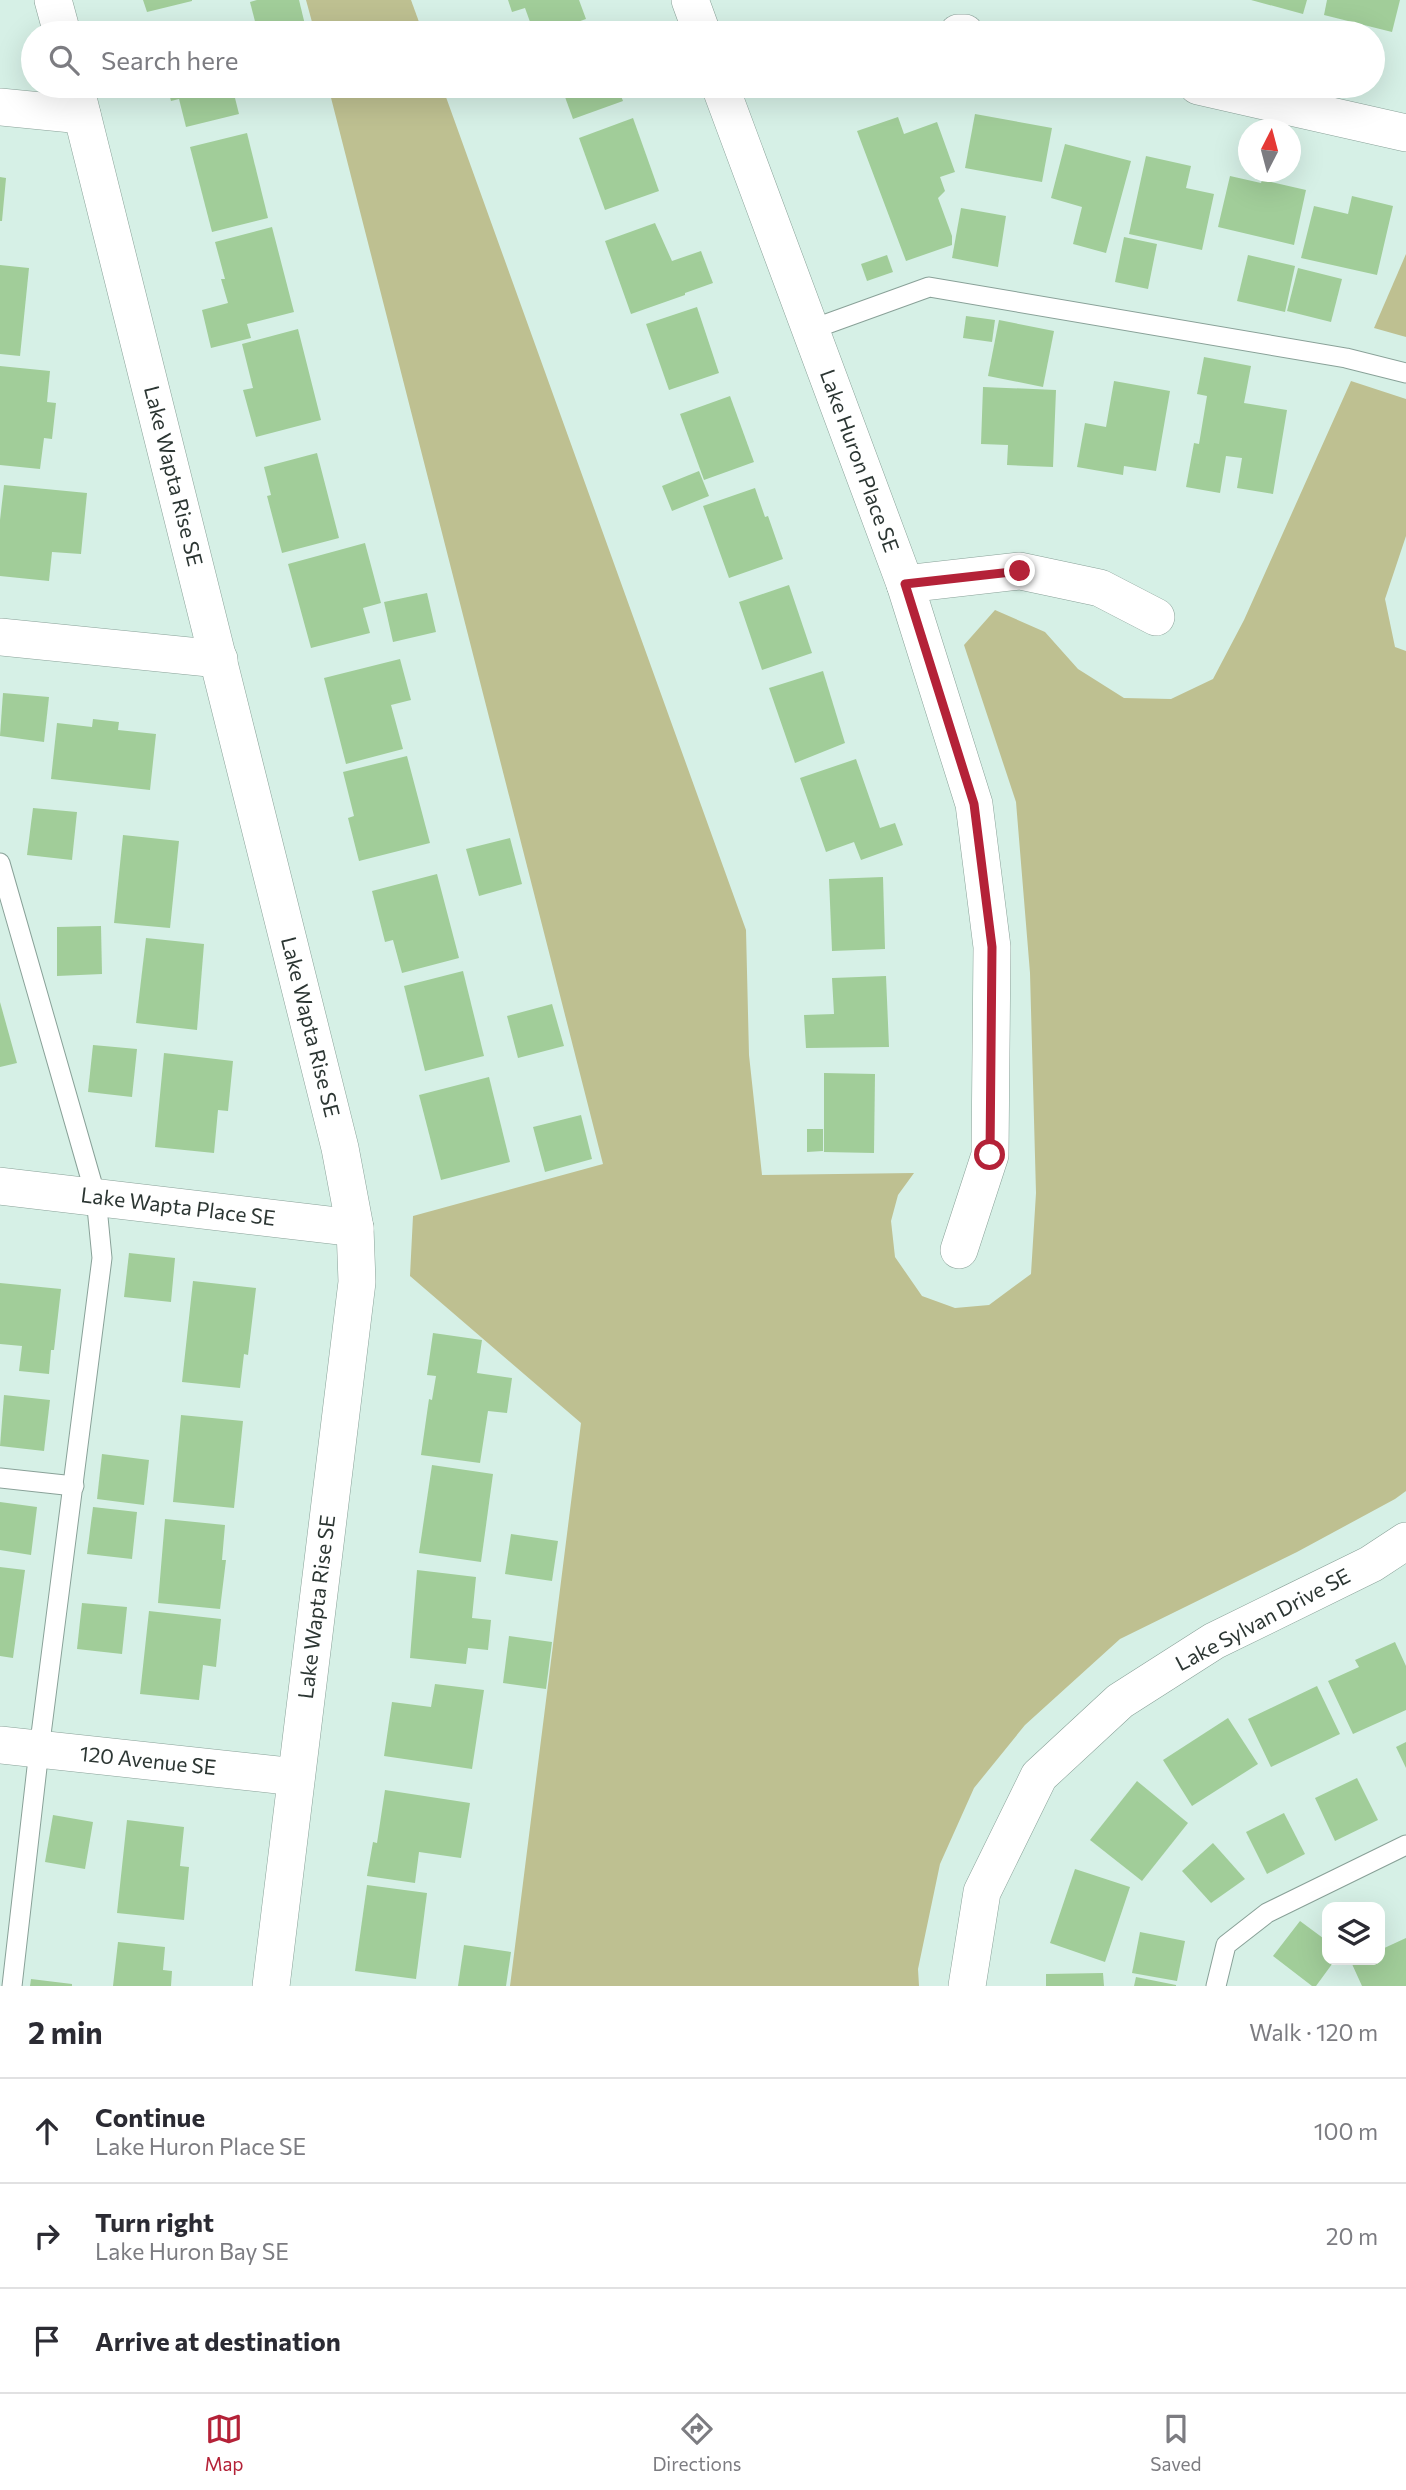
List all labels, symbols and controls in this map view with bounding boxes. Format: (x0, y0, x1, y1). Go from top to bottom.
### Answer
search box (21, 21, 1385, 98)
icon: search (45, 41, 83, 79)
text: Search here (101, 44, 239, 75)
north arrow (1238, 119, 1301, 182)
street label: Lake Huron Place SE (816, 366, 905, 555)
street label: Lake Wapta Rise SE (140, 383, 209, 568)
route end (1004, 555, 1035, 586)
street label: Lake Wapta Rise SE (277, 934, 346, 1119)
route start (974, 1139, 1005, 1170)
street label: Lake Wapta Place SE (79, 1181, 277, 1230)
street label: Lake Wapta Rise SE (292, 1513, 339, 1700)
street label: Lake Sylvan Drive SE (1171, 1562, 1354, 1675)
street label: 120 Avenue SE (79, 1740, 218, 1779)
map controls (1322, 1902, 1385, 1965)
button: layers (1322, 1902, 1385, 1965)
text: 2 min (28, 2013, 103, 2050)
text: Walk · 120 m (1249, 2018, 1378, 2046)
text: Continue (95, 2101, 205, 2132)
icon: ahead (28, 2112, 66, 2150)
text: 100 m (1314, 2117, 1378, 2145)
text: Lake Huron Place SE (95, 2132, 306, 2160)
text: Turn right (95, 2206, 214, 2237)
icon: right (28, 2217, 66, 2255)
text: 20 m (1326, 2222, 1378, 2250)
text: Lake Huron Bay SE (95, 2237, 289, 2265)
icon: arrive (28, 2322, 66, 2360)
text: Arrive at destination (95, 2325, 341, 2356)
tab: Map (204, 2410, 244, 2475)
tab: Directions (652, 2410, 742, 2475)
tab: Saved (1150, 2410, 1202, 2475)

